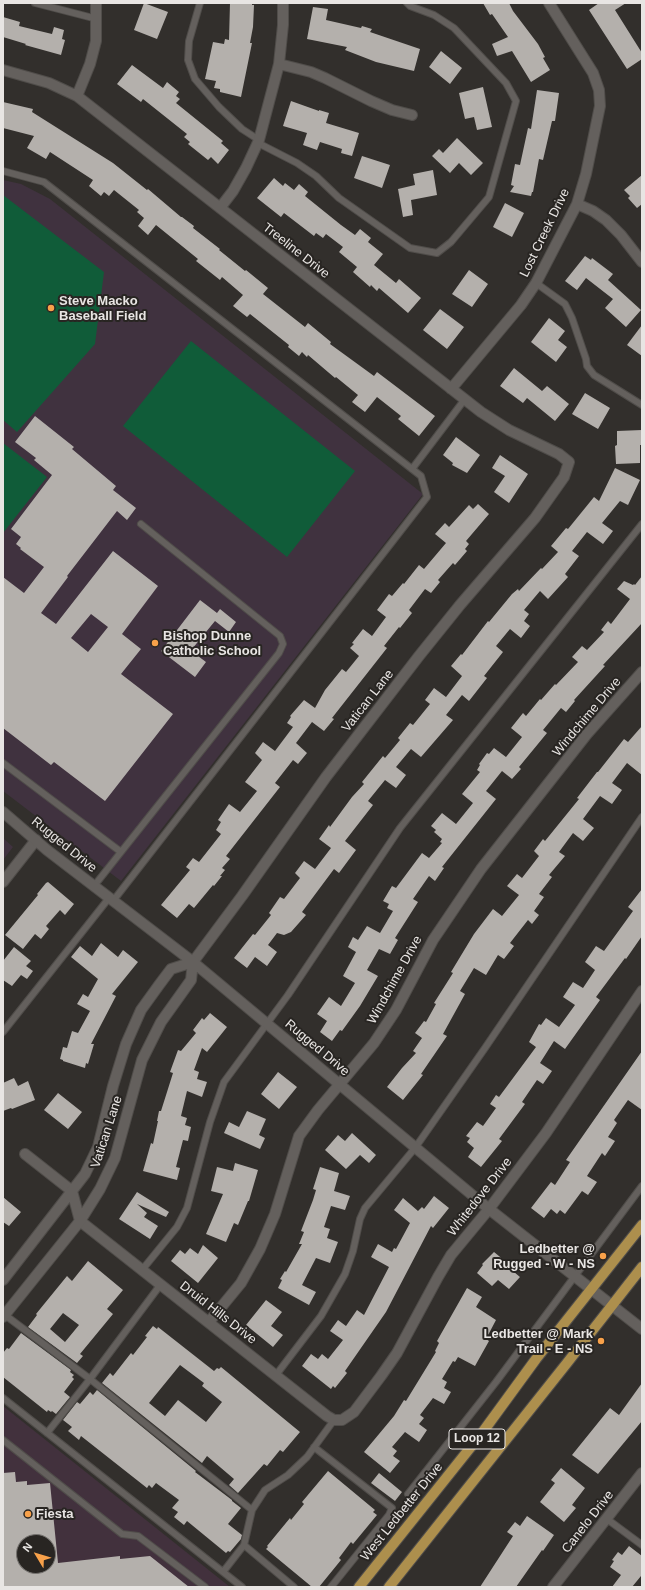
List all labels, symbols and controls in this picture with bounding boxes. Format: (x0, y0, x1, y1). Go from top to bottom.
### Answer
street label: Lost Creek Drive (517, 186, 573, 280)
street label: Treeline Drive (260, 220, 332, 282)
place label: Steve Macko Baseball Field (59, 293, 146, 324)
marker: Steve Macko Baseball Field (46, 303, 56, 313)
place label: Bishop Dunne Catholic School (163, 628, 261, 659)
marker: Bishop Dunne Catholic School (150, 638, 160, 648)
street label: Vatican Lane (339, 667, 397, 735)
street label: Windchime Drive (549, 674, 625, 760)
street label: Rugged Drive (28, 814, 100, 876)
street label: Windchime Drive (364, 933, 426, 1027)
street label: Rugged Drive (282, 1016, 352, 1080)
street label: Vatican Lane (88, 1094, 126, 1170)
street label: Whitedove Drive (444, 1155, 516, 1239)
place label: Ledbetter @ Rugged - W - NS (493, 1241, 595, 1272)
marker: Ledbetter @ Rugged - W - NS (598, 1251, 608, 1261)
street label: Druid Hills Drive (176, 1278, 260, 1348)
place label: Ledbetter @ Mark Trail - E - NS (484, 1326, 593, 1357)
marker: Ledbetter @ Mark Trail - E - NS (596, 1336, 606, 1346)
road number: Loop 12 (449, 1429, 505, 1449)
street label: West Ledbetter Drive (358, 1460, 446, 1564)
street label: Canelo Drive (559, 1488, 617, 1556)
place label: Fiesta (36, 1506, 74, 1522)
marker: Fiesta (23, 1509, 33, 1519)
north arrow (16, 1534, 56, 1574)
text: N (20, 1540, 35, 1554)

